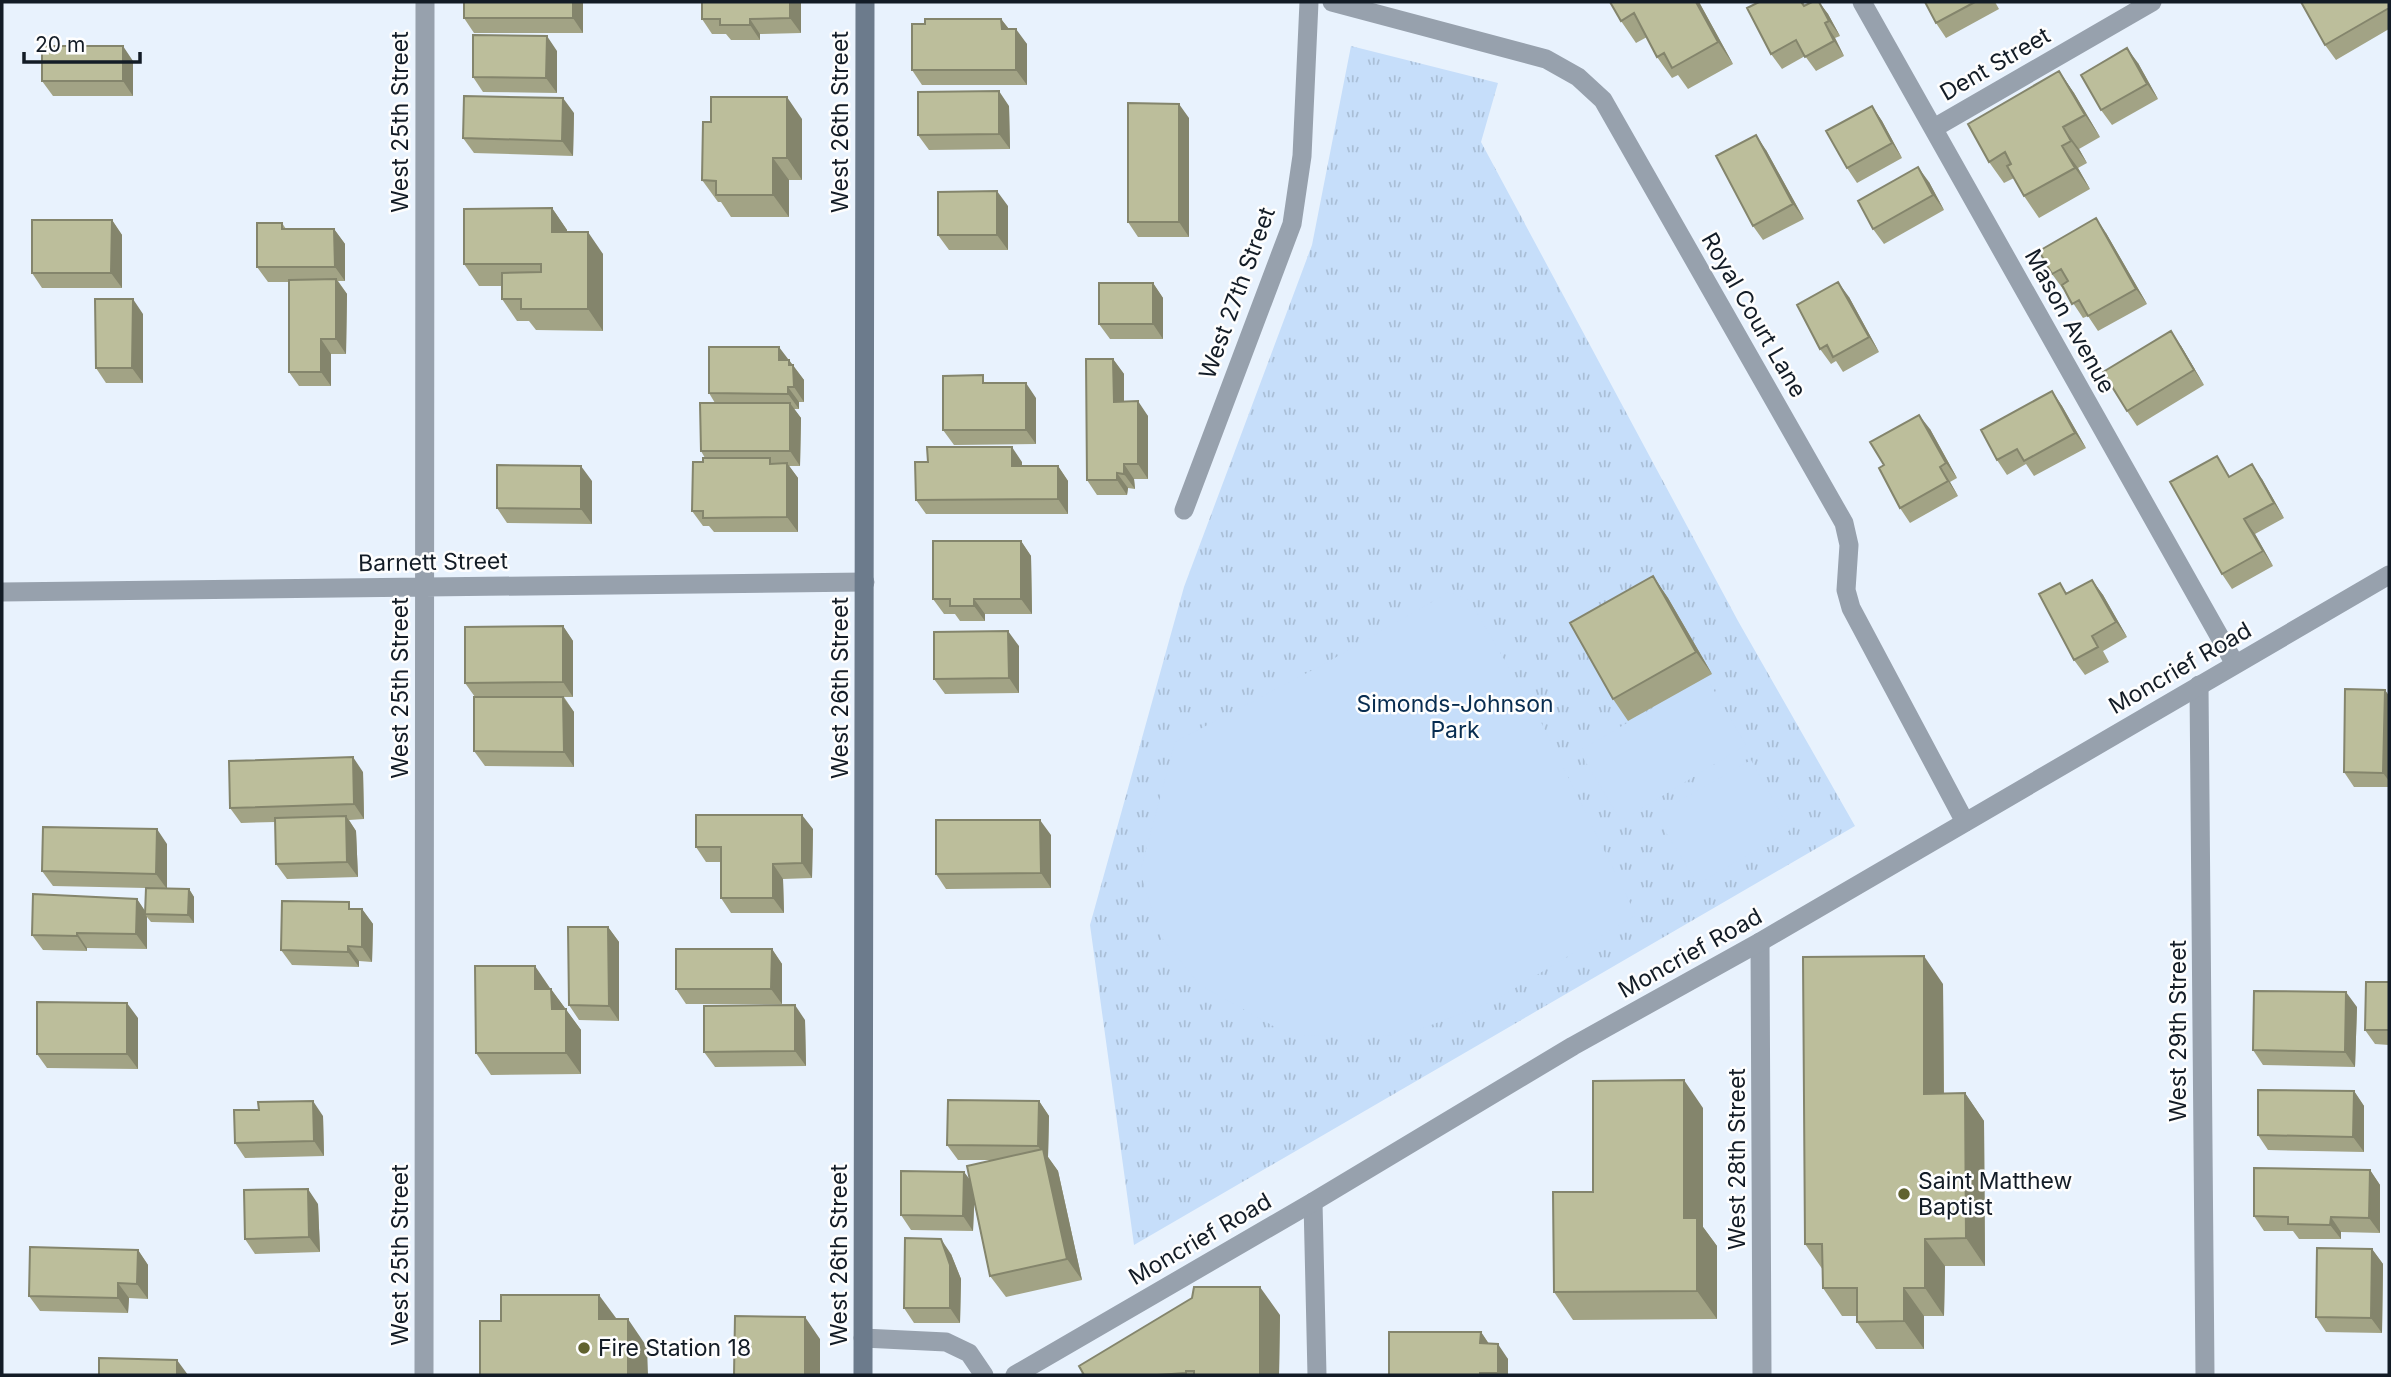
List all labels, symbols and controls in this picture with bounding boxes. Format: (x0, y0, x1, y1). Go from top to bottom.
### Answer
scale bar (24, 21, 140, 65)
street label: Dent Street (1935, 21, 2055, 107)
street label: West 25th Street (386, 31, 414, 213)
street label: West 26th Street (826, 31, 854, 213)
text: 20 m (35, 32, 85, 57)
street label: West 27th Street (1193, 203, 1281, 383)
street label: Royal Court Lane (1695, 228, 1813, 402)
street label: Mason Avenue (2019, 244, 2121, 398)
street label: Barnett Street (358, 547, 509, 577)
street label: West 25th Street (386, 597, 414, 779)
street label: West 26th Street (826, 597, 854, 779)
street label: Moncrief Road (2104, 616, 2256, 720)
park label: Simonds-Johnson Park (1356, 690, 1554, 744)
street label: Moncrief Road (1613, 902, 1767, 1004)
street label: West 29th Street (2164, 939, 2192, 1122)
street label: West 28th Street (1723, 1068, 1751, 1250)
street label: West 25th Street (386, 1164, 414, 1346)
street label: West 26th Street (825, 1164, 853, 1346)
place label: Saint Matthew Baptist (1918, 1167, 2073, 1221)
marker: Saint Matthew Baptist (1896, 1186, 1912, 1202)
street label: Moncrief Road (1124, 1187, 1276, 1291)
place label: Fire Station 18 (598, 1334, 751, 1362)
marker: Fire Station 18 (576, 1340, 592, 1356)

